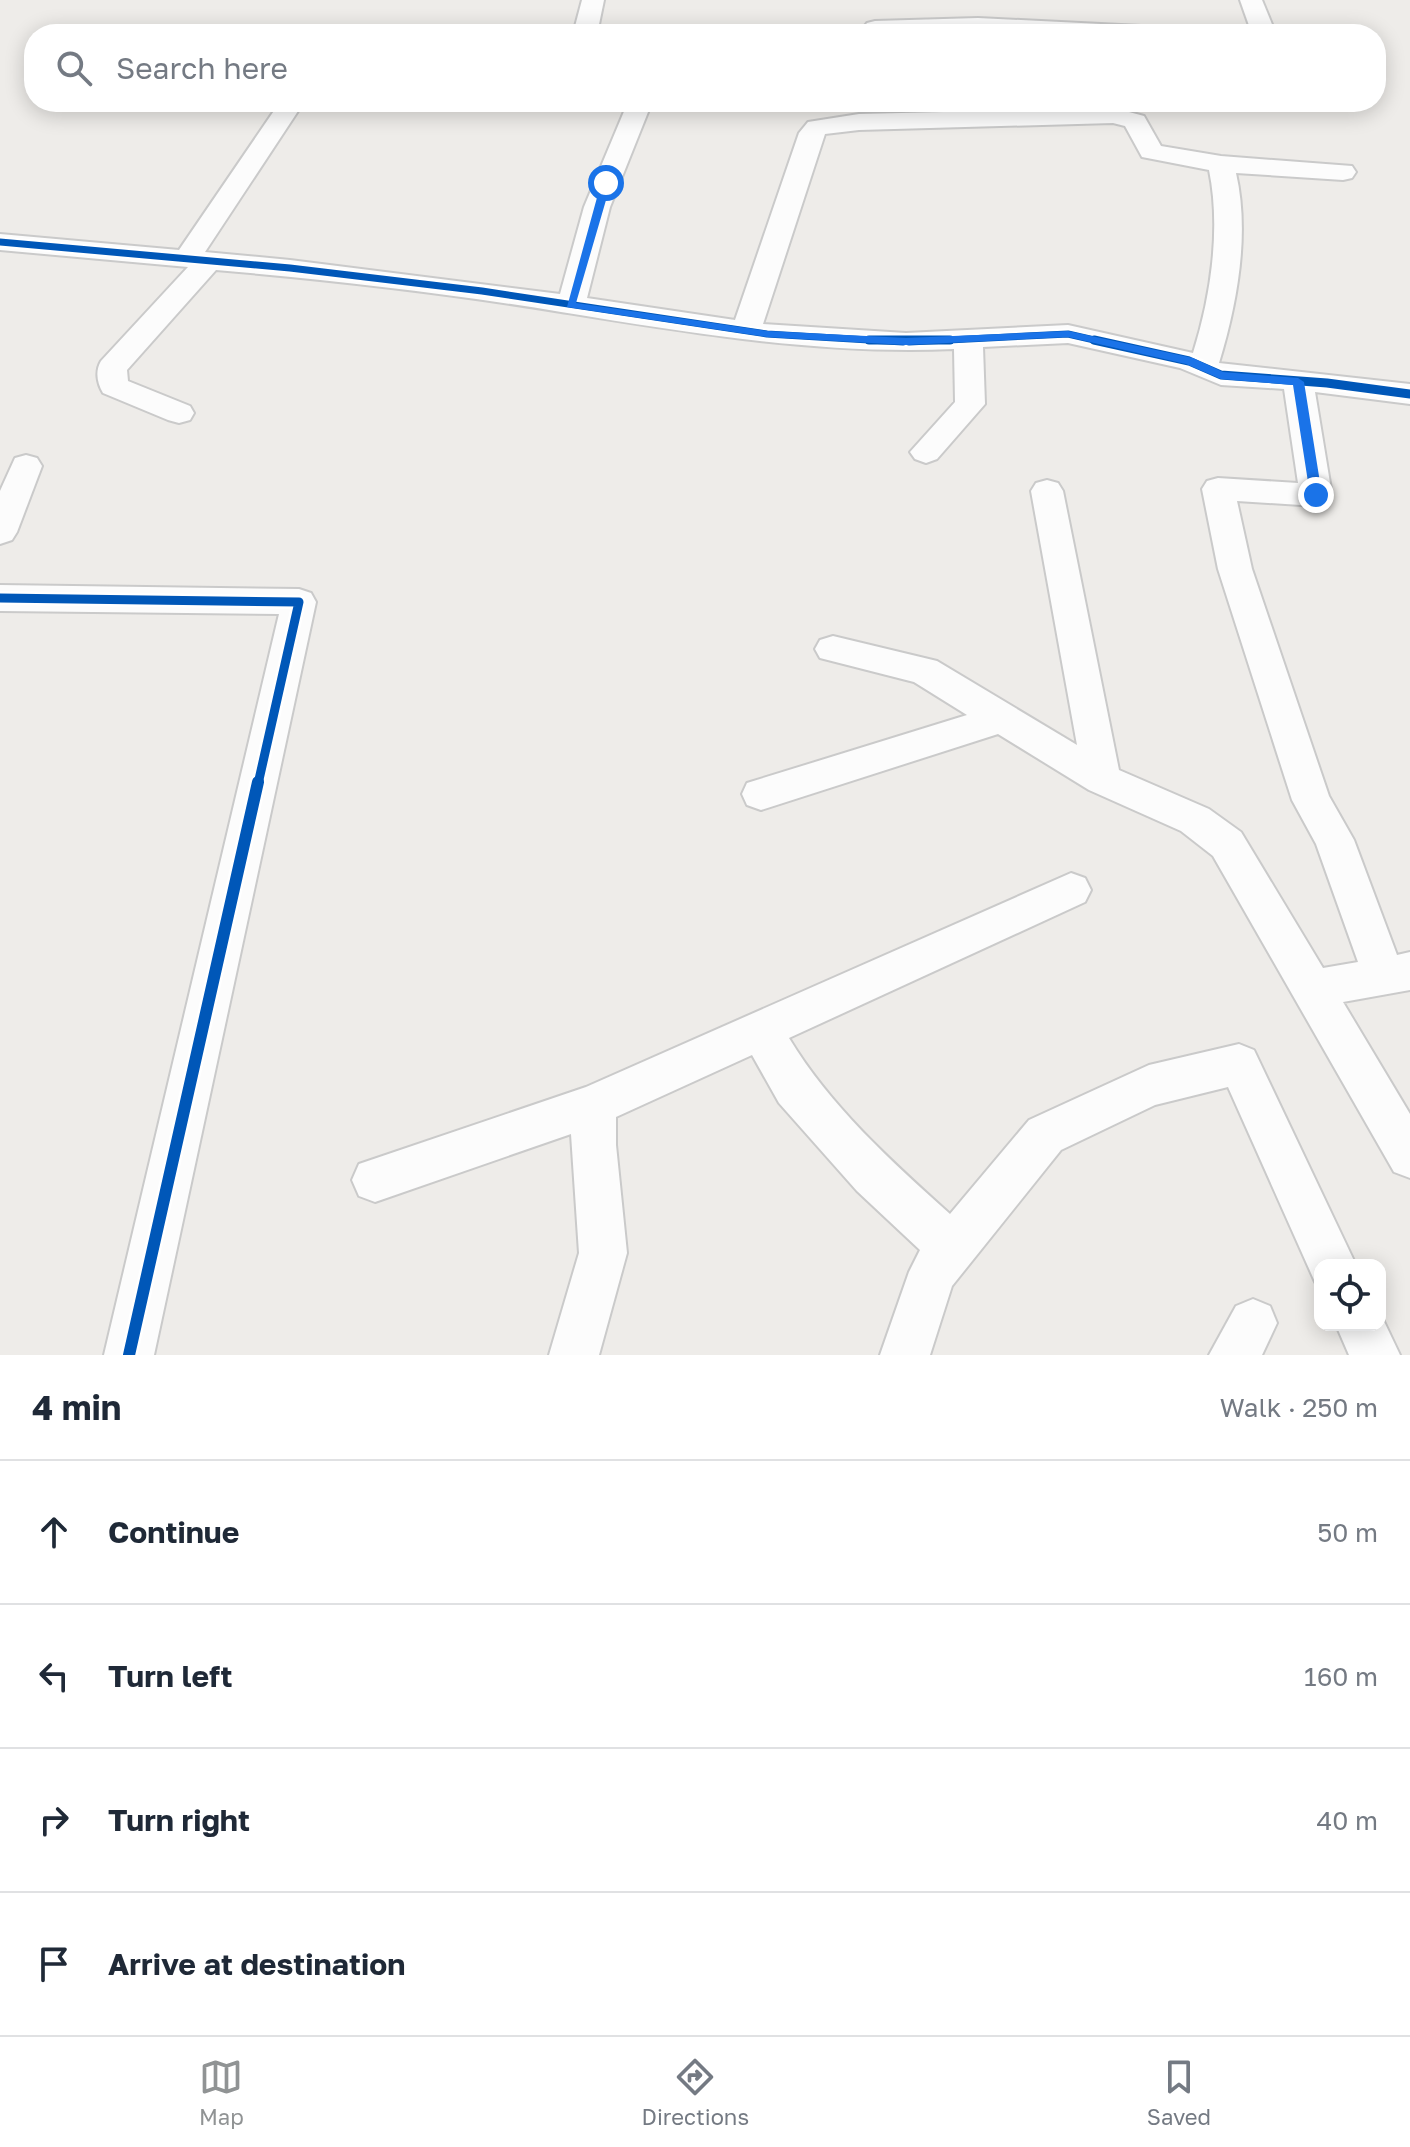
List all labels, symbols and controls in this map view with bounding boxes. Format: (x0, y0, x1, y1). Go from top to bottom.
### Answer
search box (24, 24, 1386, 112)
icon: search (52, 46, 96, 90)
text: Search here (116, 50, 288, 86)
route start (588, 165, 624, 201)
route end (1298, 477, 1334, 513)
map controls (1314, 1259, 1386, 1331)
button: locate (1314, 1259, 1386, 1331)
text: 4 min (32, 1387, 121, 1427)
text: Walk · 250 m (1220, 1392, 1378, 1423)
icon: ahead (32, 1510, 76, 1554)
text: Continue (108, 1514, 239, 1550)
text: 50 m (1317, 1517, 1378, 1548)
icon: left (32, 1654, 76, 1698)
text: Turn left (108, 1658, 233, 1694)
text: 160 m (1304, 1661, 1378, 1692)
icon: right (32, 1798, 76, 1842)
text: Turn right (108, 1802, 250, 1838)
text: 40 m (1317, 1805, 1378, 1836)
icon: arrive (32, 1942, 76, 1986)
text: Arrive at destination (108, 1946, 405, 1982)
tab: Map (199, 2055, 244, 2130)
tab: Directions (642, 2055, 749, 2130)
tab: Saved (1147, 2055, 1211, 2130)

